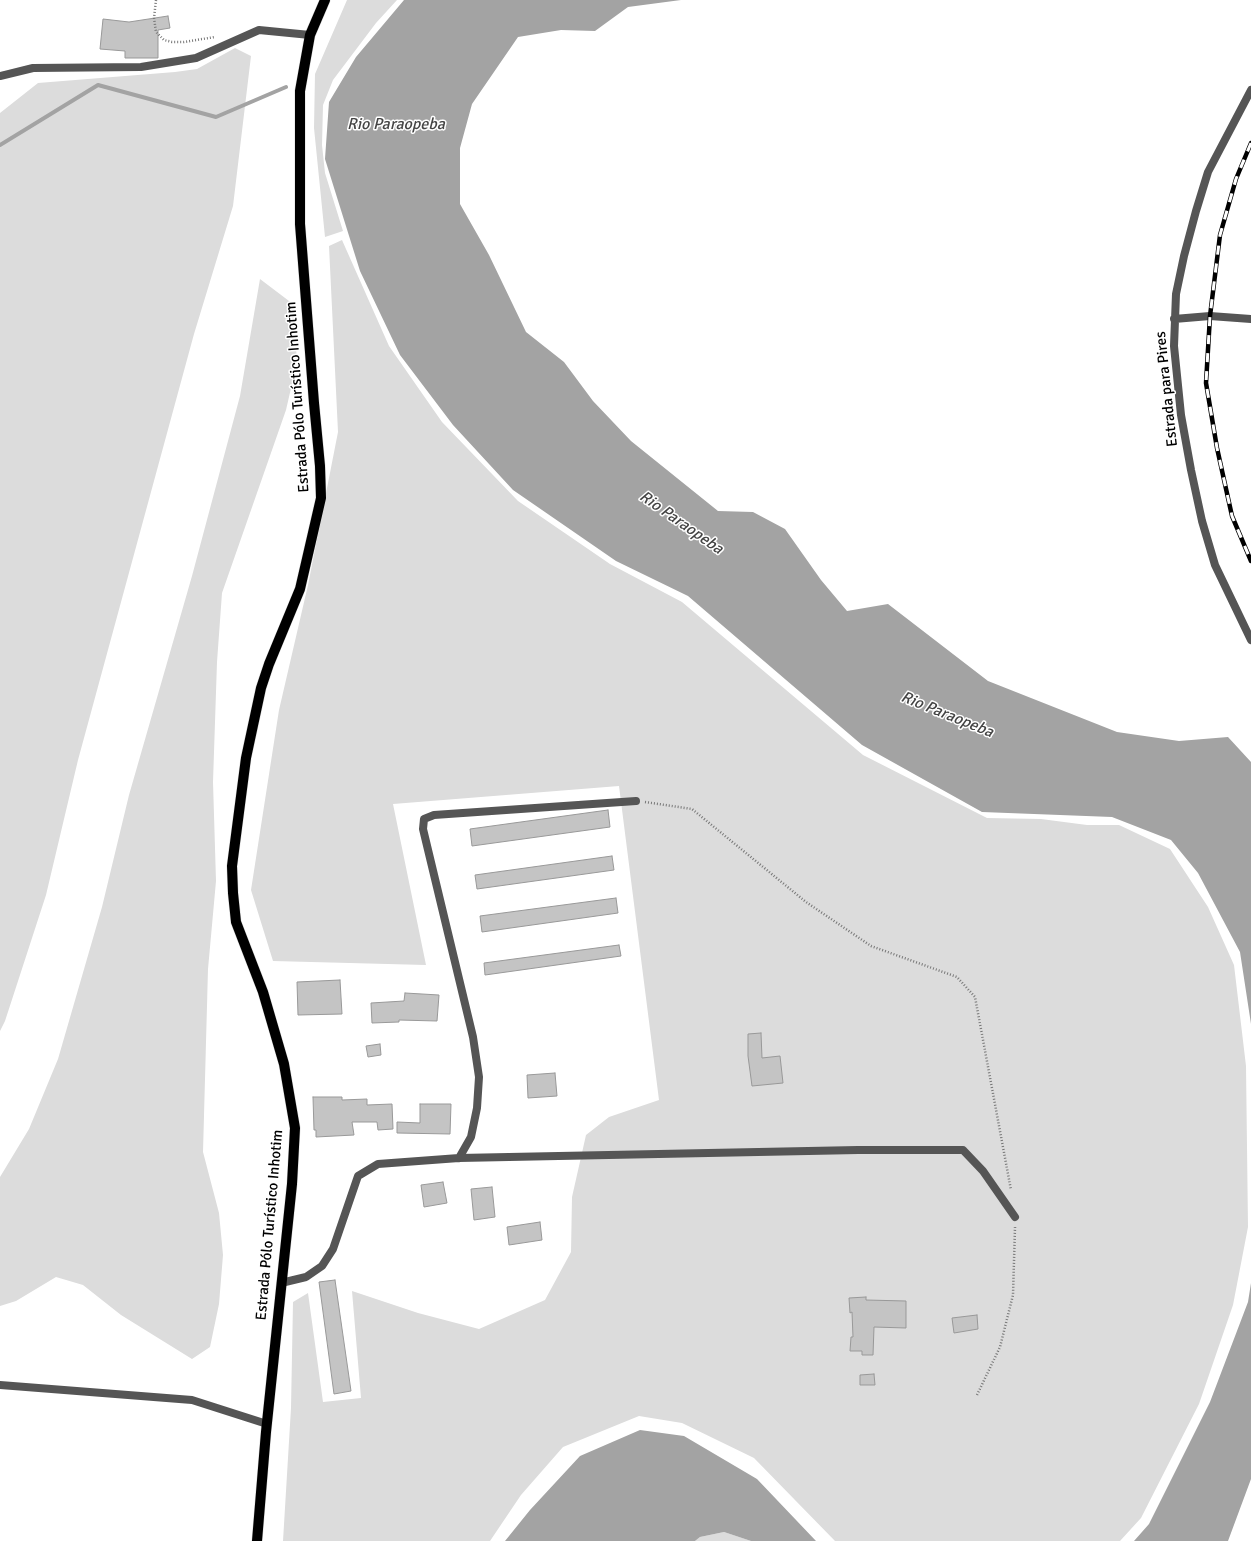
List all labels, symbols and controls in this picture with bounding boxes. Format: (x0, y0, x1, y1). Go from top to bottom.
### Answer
water label: Rio Paraopeba (347, 115, 445, 135)
street label: Estrada Pólo Turístico Inhotim (282, 301, 314, 493)
street label: Estrada para Pires (1152, 330, 1182, 448)
water label: Rio Paraopeba (635, 487, 727, 559)
water label: Rio Paraopeba (898, 688, 996, 742)
street label: Estrada Pólo Turístico Inhotim (253, 1129, 287, 1321)

